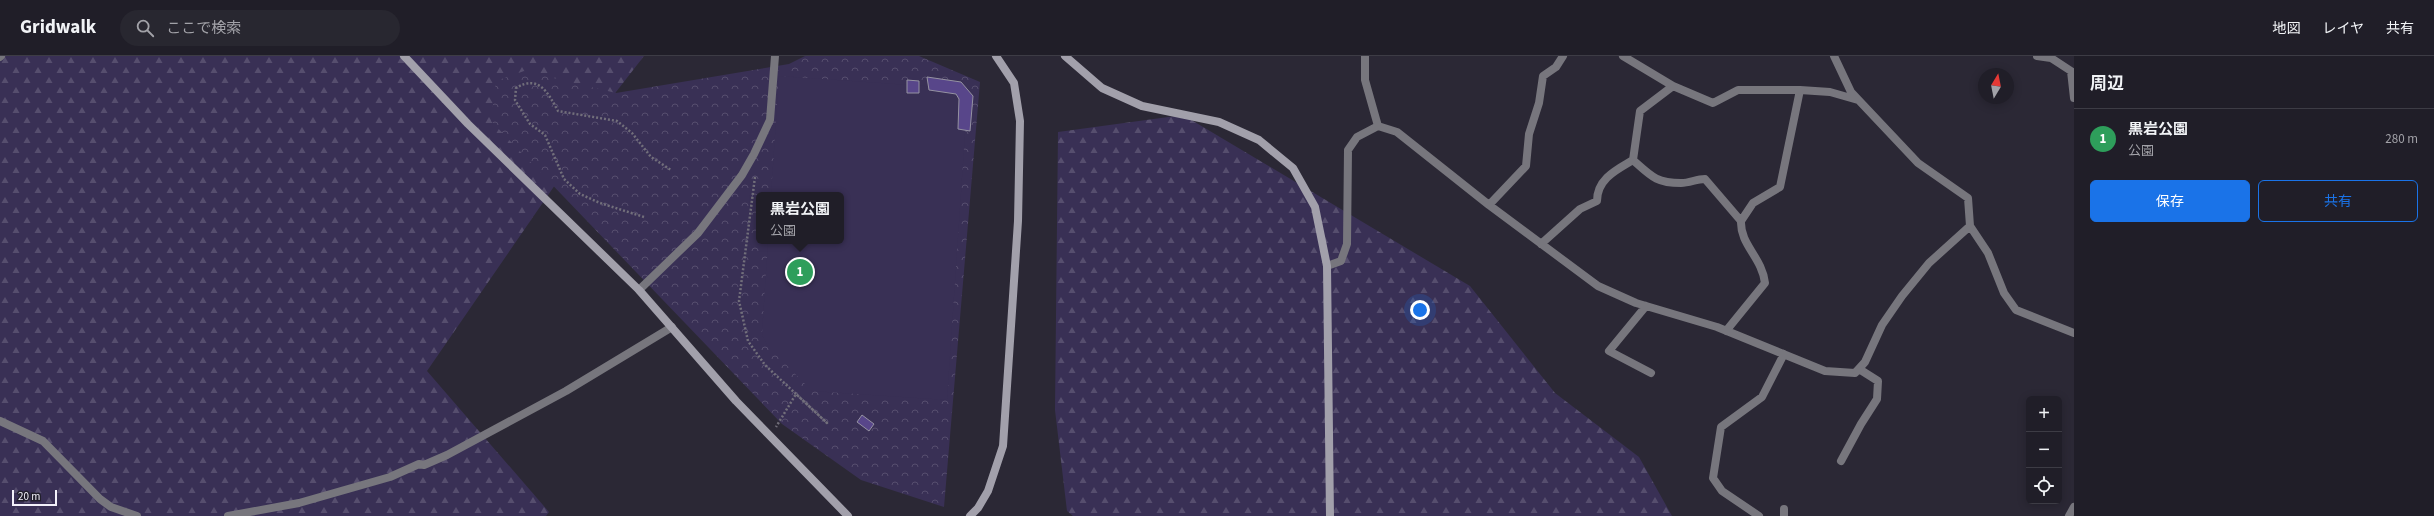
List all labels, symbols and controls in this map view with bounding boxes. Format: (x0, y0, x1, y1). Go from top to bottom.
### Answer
search box (120, 10, 400, 46)
text: Gridwalk (20, 14, 96, 41)
icon: search (134, 17, 156, 39)
text: ここで検索 (166, 18, 241, 39)
text: 地図 (2272, 19, 2300, 39)
text: レイヤ (2322, 19, 2364, 39)
text: 共有 (2386, 19, 2414, 39)
north arrow (1978, 68, 2014, 104)
text: 周辺 (2090, 72, 2124, 96)
text: 黒岩公園 (2128, 119, 2188, 140)
text: 1 (2100, 130, 2106, 148)
text: 280 m (2385, 130, 2418, 148)
text: 公園 (2128, 142, 2154, 160)
button: 保存 (2090, 180, 2250, 222)
button: 共有 (2258, 180, 2418, 222)
popup (756, 192, 844, 244)
text: 黒岩公園 (770, 199, 830, 220)
text: 公園 (770, 222, 796, 240)
pin: 1 (787, 257, 813, 287)
your location (1410, 300, 1430, 320)
map controls (2026, 396, 2062, 504)
button: + (2026, 396, 2062, 432)
button: − (2026, 432, 2062, 468)
button: locate (2026, 468, 2062, 504)
scale bar (12, 488, 57, 507)
text: 20 m (18, 489, 40, 504)

